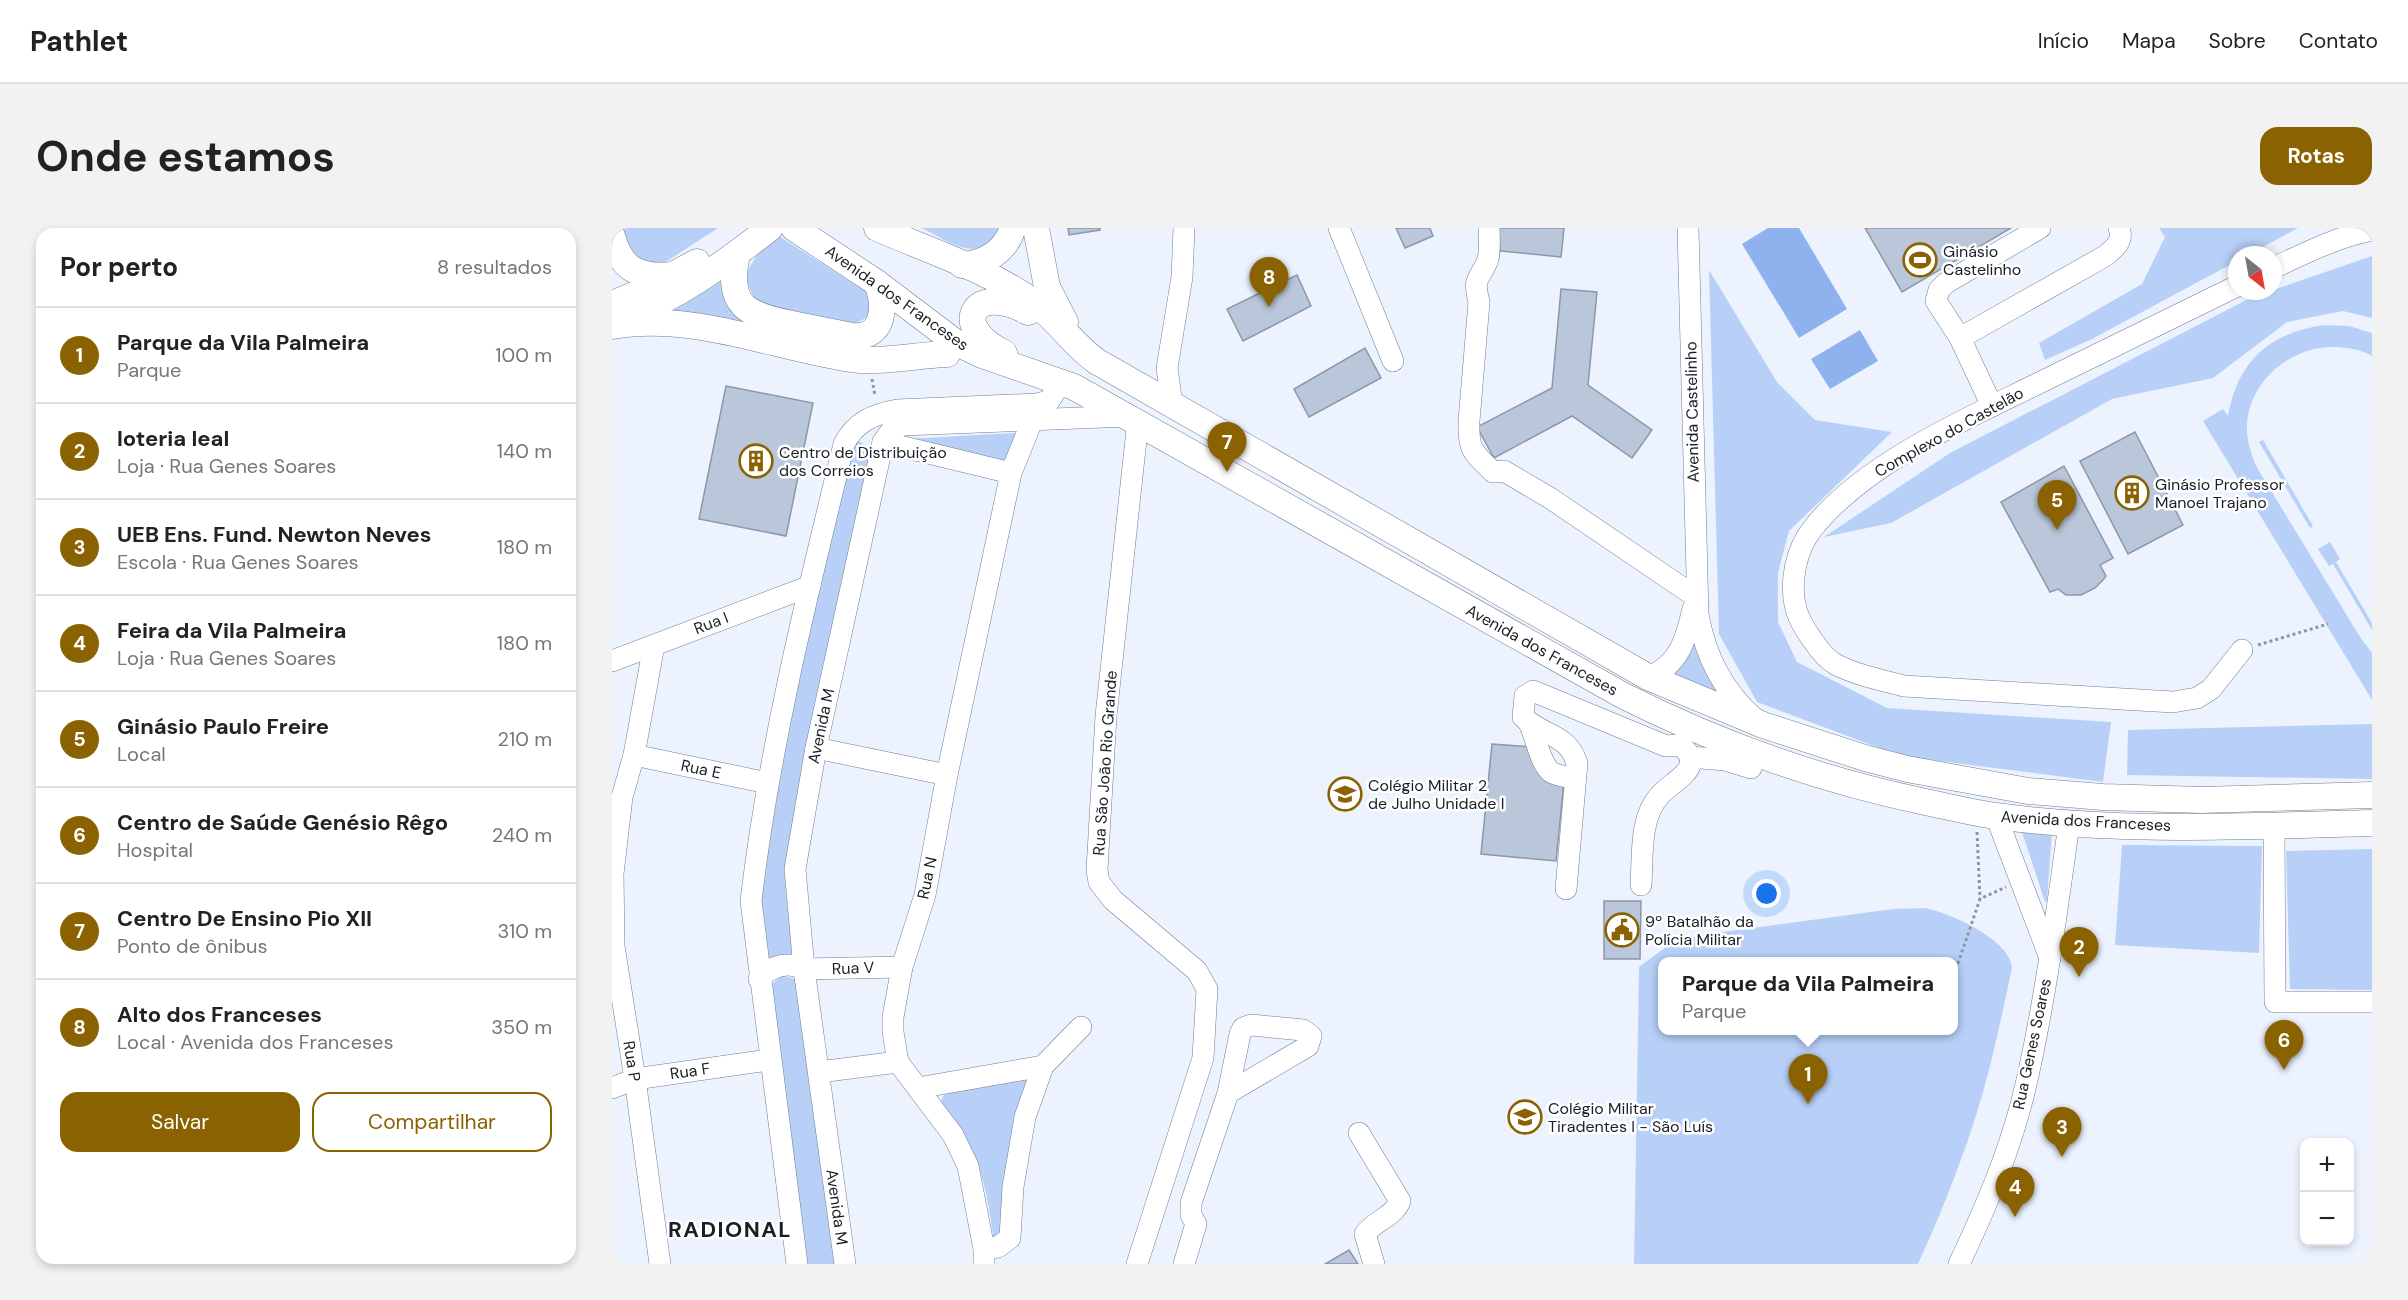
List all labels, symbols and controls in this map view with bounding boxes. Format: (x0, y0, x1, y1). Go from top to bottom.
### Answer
text: Pathlet (30, 23, 128, 60)
text: Início (2038, 27, 2089, 55)
text: Mapa (2122, 27, 2176, 55)
text: Sobre (2209, 27, 2266, 55)
text: Contato (2299, 27, 2378, 55)
button: Rotas (2260, 127, 2372, 185)
text: Onde estamos (36, 129, 335, 184)
street label: Avenida dos Franceses (821, 240, 973, 356)
place label: Ginásio Castelinho (1943, 241, 2021, 280)
sports icon: Ginásio Castelinho (1902, 242, 1938, 278)
north arrow (2228, 246, 2282, 300)
text: Por perto (60, 250, 178, 284)
text: 8 resultados (437, 254, 552, 280)
pin: 8 (1250, 257, 1288, 307)
text: Parque da Vila Palmeira (117, 328, 369, 357)
street label: Avenida Castelinho (1680, 341, 1704, 483)
text: 1 (76, 342, 83, 368)
text: 100 m (495, 342, 552, 368)
text: Parque (117, 357, 181, 383)
street label: Complexo do Castelão (1871, 382, 2027, 482)
pin: 7 (1208, 422, 1246, 472)
text: loteria leal (117, 424, 229, 453)
text: 2 (74, 438, 85, 464)
text: 140 m (497, 438, 552, 464)
place label: Centro de Distribuição dos Correios (779, 442, 947, 481)
building icon: Centro de Distribuição dos Correios (738, 443, 774, 479)
text: Loja · Rua Genes Soares (117, 453, 336, 479)
place label: Ginásio Professor Manoel Trajano (2155, 474, 2285, 513)
building icon: Ginásio Professor Manoel Trajano (2114, 475, 2150, 511)
pin: 5 (2038, 480, 2076, 530)
text: UEB Ens. Fund. Newton Neves (117, 520, 431, 549)
text: 3 (73, 534, 86, 560)
text: 180 m (497, 534, 552, 560)
text: Escola · Rua Genes Soares (117, 549, 359, 575)
street label: Avenida dos Franceses (1462, 599, 1622, 701)
street label: Rua I (691, 607, 731, 639)
text: Feira da Vila Palmeira (117, 616, 346, 645)
text: 4 (73, 630, 86, 656)
text: 180 m (497, 630, 552, 656)
text: Loja · Rua Genes Soares (117, 645, 336, 671)
street label: Rua São João Rio Grande (1088, 670, 1122, 856)
street label: Avenida M (803, 686, 839, 766)
text: Ginásio Paulo Freire (117, 712, 329, 741)
text: 5 (73, 726, 86, 752)
text: 210 m (497, 726, 552, 752)
text: Local (117, 741, 166, 767)
street label: Rua E (679, 754, 723, 784)
place label: Colégio Militar 2 de Julho Unidade I (1368, 775, 1504, 814)
school or university icon: Colégio Militar 2 de Julho Unidade I (1327, 776, 1363, 812)
street label: Avenida dos Franceses (2000, 806, 2172, 836)
text: Centro de Saúde Genésio Rêgo (117, 808, 448, 837)
text: 6 (73, 822, 86, 848)
text: 240 m (492, 822, 552, 848)
text: Hospital (117, 837, 193, 863)
street label: Rua N (912, 855, 942, 901)
your location (1752, 879, 1781, 908)
text: Centro De Ensino Pio XII (117, 904, 372, 933)
place label: 9º Batalhão da Polícia Militar (1645, 911, 1754, 950)
public building icon: 9º Batalhão da Polícia Militar (1604, 912, 1640, 948)
text: 7 (74, 918, 85, 944)
text: 310 m (497, 918, 552, 944)
pin: 2 (2060, 928, 2098, 977)
text: Ponto de ônibus (117, 933, 267, 959)
street label: Rua V (831, 957, 875, 979)
popup (1658, 957, 1958, 1035)
text: Parque da Vila Palmeira (1682, 969, 1934, 998)
street label: Rua Genes Soares (2008, 976, 2056, 1112)
text: Parque (1682, 998, 1746, 1024)
text: Alto dos Franceses (117, 1000, 322, 1029)
text: 8 (73, 1014, 86, 1040)
text: 350 m (491, 1014, 552, 1040)
pin: 6 (2264, 1020, 2304, 1070)
text: Local · Avenida dos Franceses (117, 1029, 394, 1055)
street label: Rua P (618, 1039, 646, 1083)
pin: 1 (1788, 1054, 1828, 1104)
street label: Rua F (669, 1058, 712, 1084)
button: Salvar (60, 1092, 300, 1152)
button: Compartilhar (312, 1092, 552, 1152)
place label: Colégio Militar Tiradentes I - São Luís (1548, 1098, 1713, 1137)
school or university icon: Colégio Militar Tiradentes I - São Luís (1507, 1099, 1543, 1135)
pin: 3 (2042, 1108, 2082, 1157)
map controls (2300, 1138, 2354, 1246)
button: + (2300, 1138, 2354, 1192)
street label: Avenida M (821, 1168, 853, 1246)
pin: 4 (1996, 1168, 2034, 1217)
button: − (2300, 1192, 2354, 1246)
district label: RADIONAL (668, 1215, 792, 1244)

